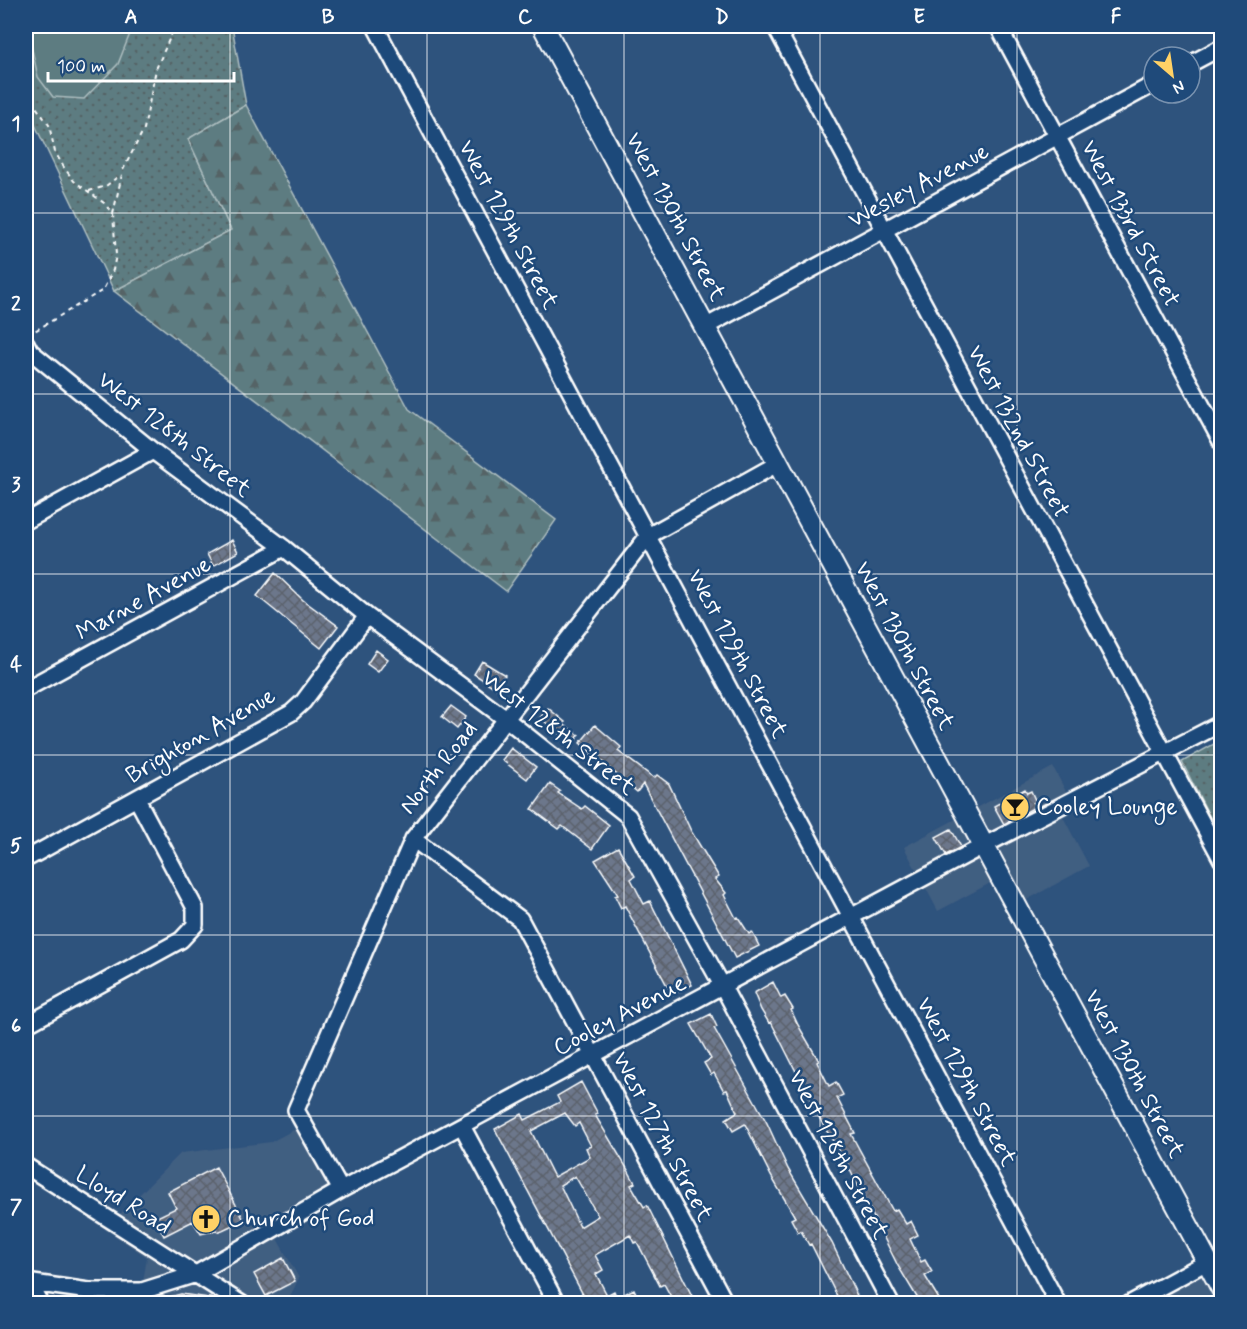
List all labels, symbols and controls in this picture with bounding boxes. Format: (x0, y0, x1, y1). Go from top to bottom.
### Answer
text: A (124, 4, 138, 31)
text: B (322, 4, 335, 31)
text: C (518, 4, 533, 31)
text: D (715, 4, 729, 31)
text: E (913, 4, 925, 31)
text: F (1111, 4, 1122, 31)
scale bar (48, 45, 234, 83)
north arrow (1142, 45, 1202, 105)
text: 100 m (57, 55, 105, 79)
text: N (1169, 75, 1188, 99)
text: 1 (12, 111, 20, 138)
street label: West 130th Street (618, 127, 732, 307)
street label: West 129th Street (450, 135, 566, 315)
street label: West 133rd Street (1073, 135, 1187, 313)
street label: Wesley Avenue (843, 136, 995, 236)
text: 2 (11, 291, 21, 318)
street label: West 132nd Street (959, 340, 1077, 524)
street label: West 128th Street (91, 365, 257, 505)
text: 3 (11, 472, 21, 499)
street label: Marne Avenue (71, 549, 217, 649)
street label: West 130th Street (847, 556, 961, 736)
street label: West 129th Street (679, 564, 795, 744)
text: 4 (10, 652, 22, 679)
street label: West 128th Street (475, 663, 641, 803)
street label: Brighton Avenue (120, 681, 283, 793)
street label: North Road (393, 715, 485, 821)
bar icon: Cooley Lounge (999, 791, 1031, 823)
place label: Cooley Lounge (1036, 792, 1178, 825)
text: 5 (10, 833, 22, 860)
street label: Cooley Avenue (548, 968, 692, 1064)
street label: West 130th Street (1077, 984, 1191, 1164)
street label: West 129th Street (908, 992, 1024, 1172)
text: 6 (11, 1013, 21, 1040)
street label: West 127th Street (604, 1047, 720, 1227)
street label: West 128th Street (780, 1065, 896, 1245)
street label: Lloyd Road (69, 1159, 177, 1243)
text: 7 (10, 1194, 22, 1221)
church icon: Church of God (190, 1203, 222, 1235)
place label: Church of God (227, 1204, 375, 1235)

